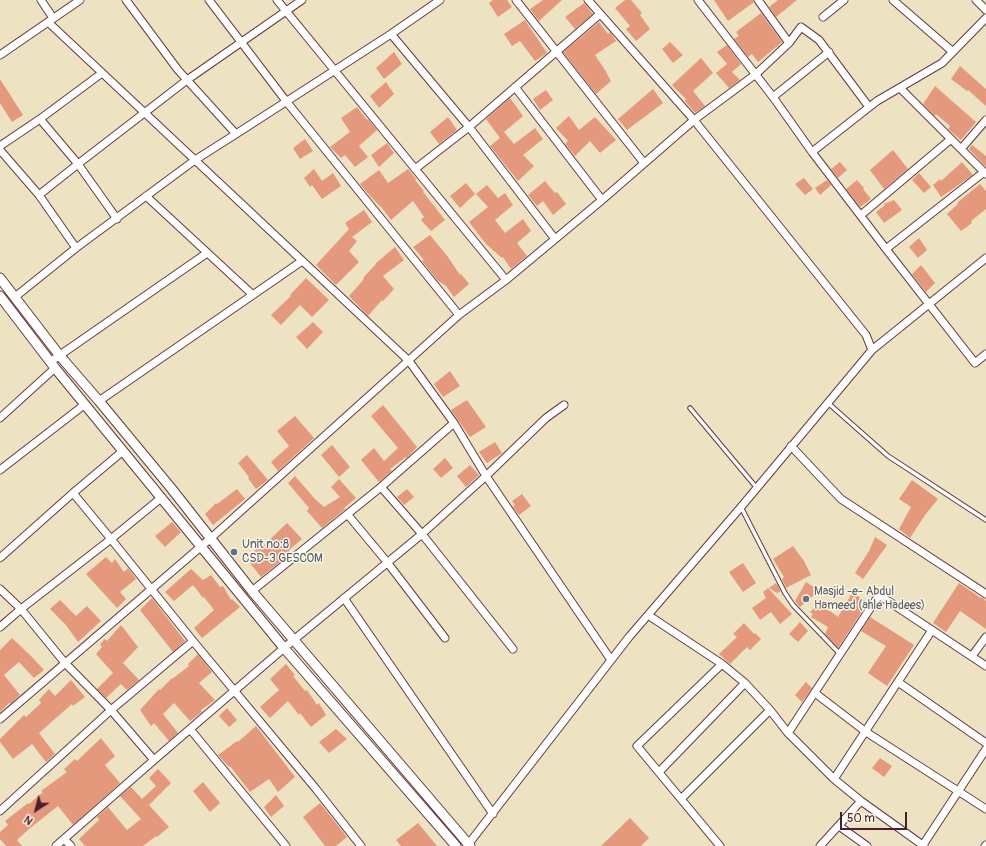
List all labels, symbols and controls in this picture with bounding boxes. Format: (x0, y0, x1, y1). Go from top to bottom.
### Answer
place label: Unit no:8 CSD-3 GESCOM (242, 538, 323, 566)
marker: Unit no:8 CSD-3 GESCOM (229, 547, 239, 557)
place label: Masjid -e- Abdul Hameed (ahle Hadees) (814, 585, 925, 613)
marker: Masjid -e- Abdul Hameed (ahle Hadees) (801, 594, 811, 604)
north arrow (16, 790, 56, 830)
scale bar (842, 804, 909, 830)
text: 50 m (847, 811, 875, 826)
text: N (22, 813, 35, 828)

